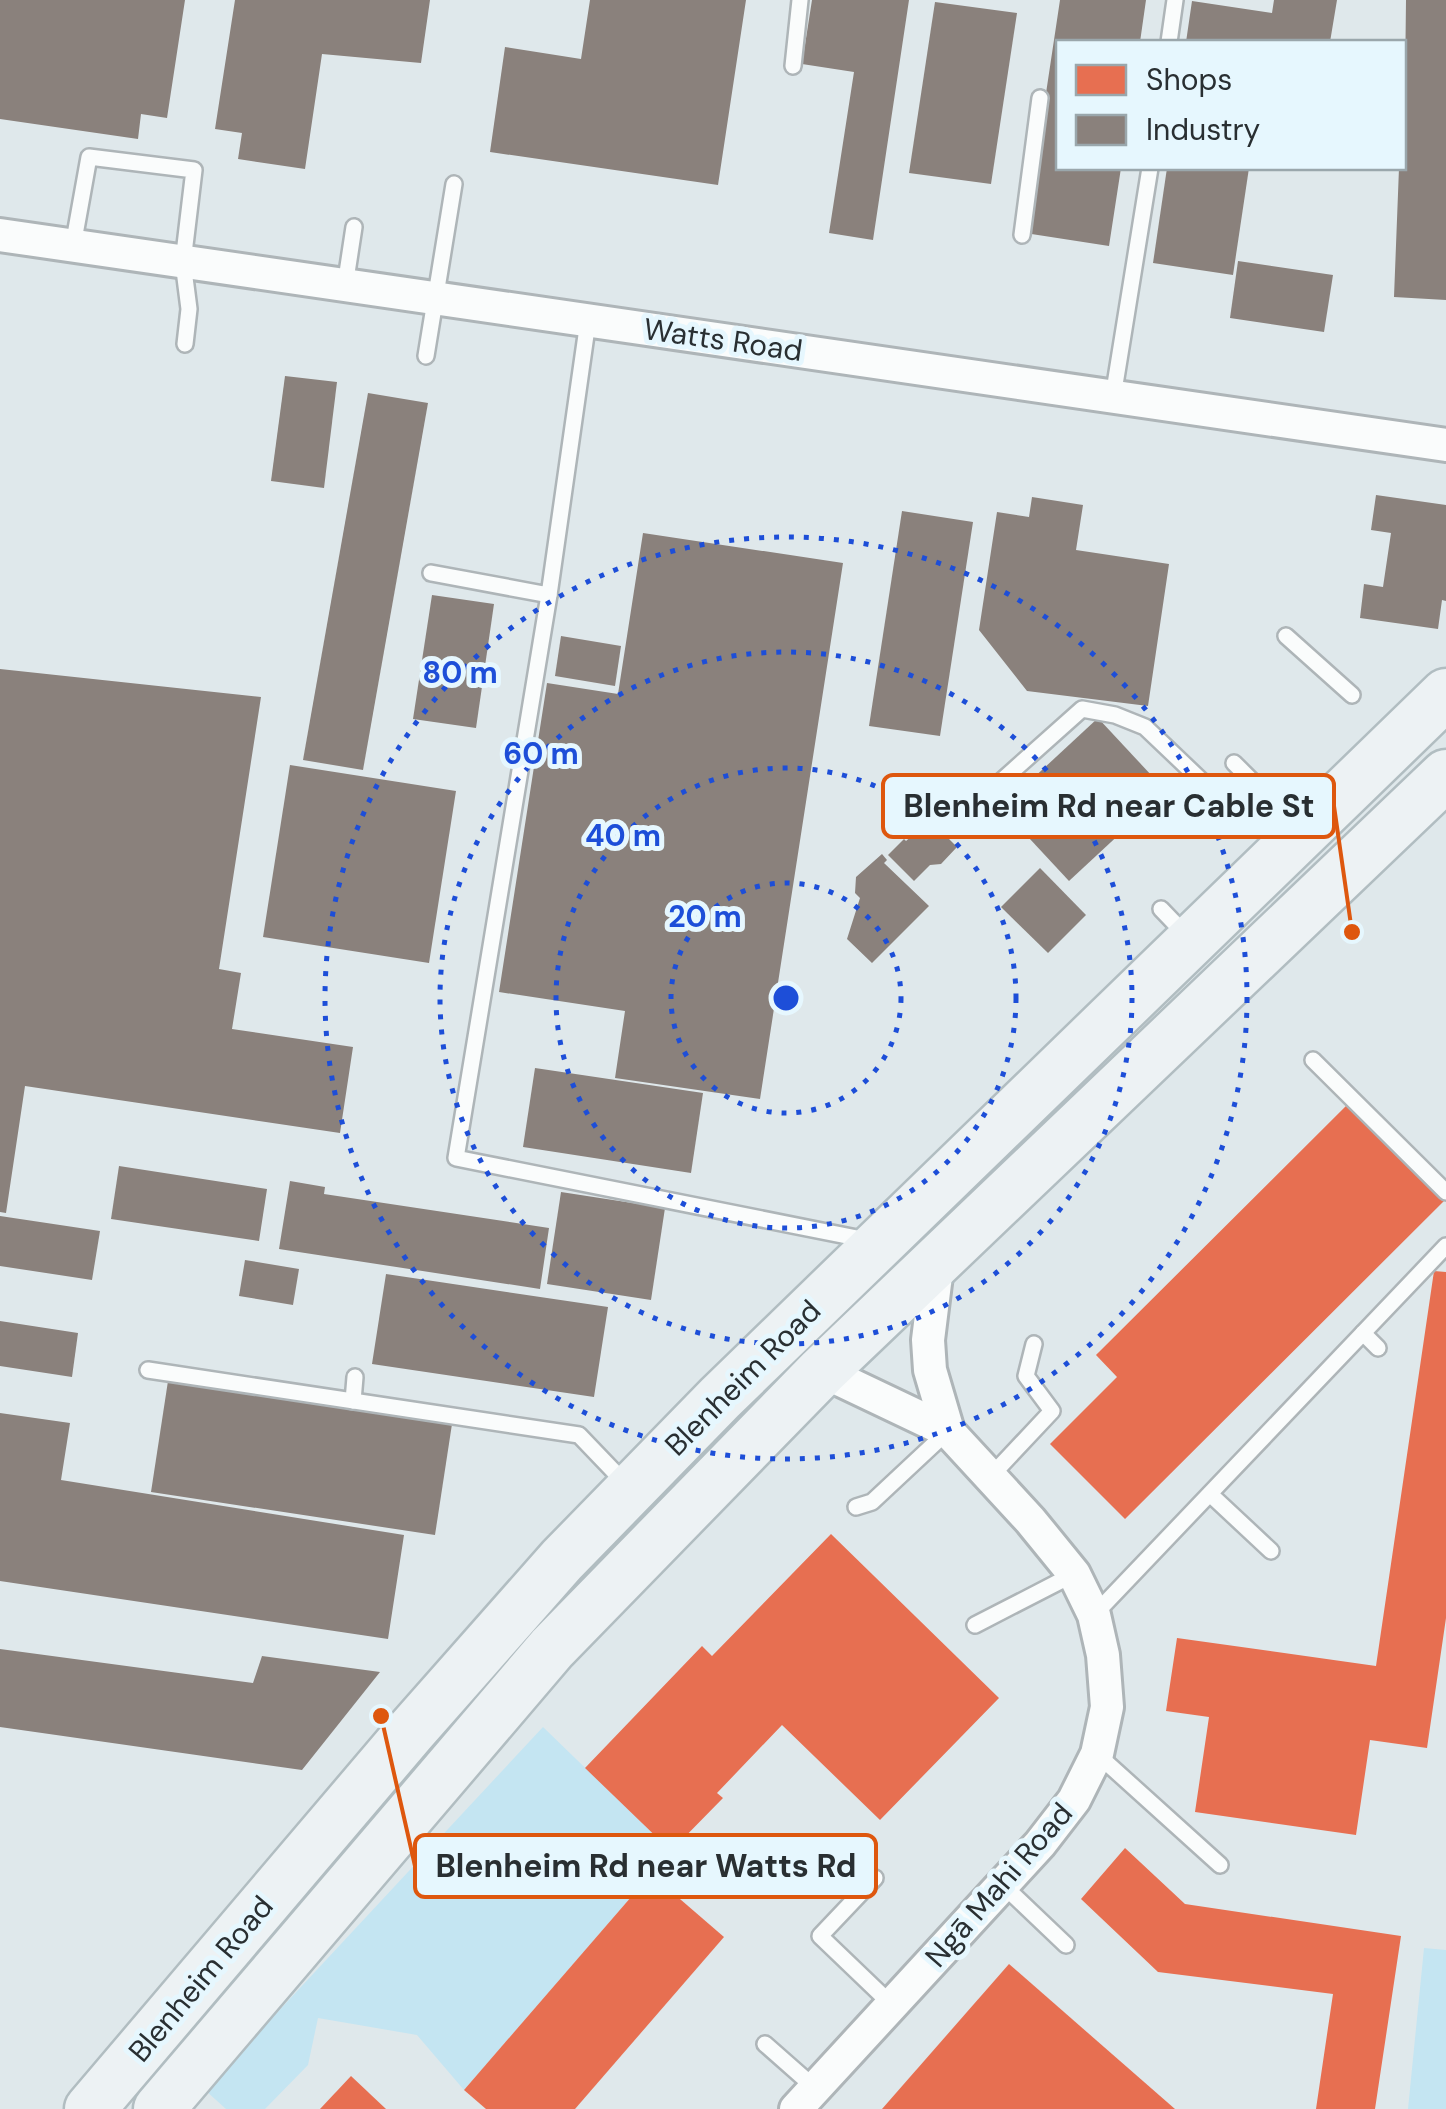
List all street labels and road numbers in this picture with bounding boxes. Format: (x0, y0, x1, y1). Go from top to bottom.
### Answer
street label: Watts Road (641, 309, 805, 370)
street label: Blenheim Road (656, 1291, 829, 1464)
street label: Ngā Mahi Road (916, 1794, 1081, 1975)
street label: Blenheim Road (120, 1888, 281, 2070)

